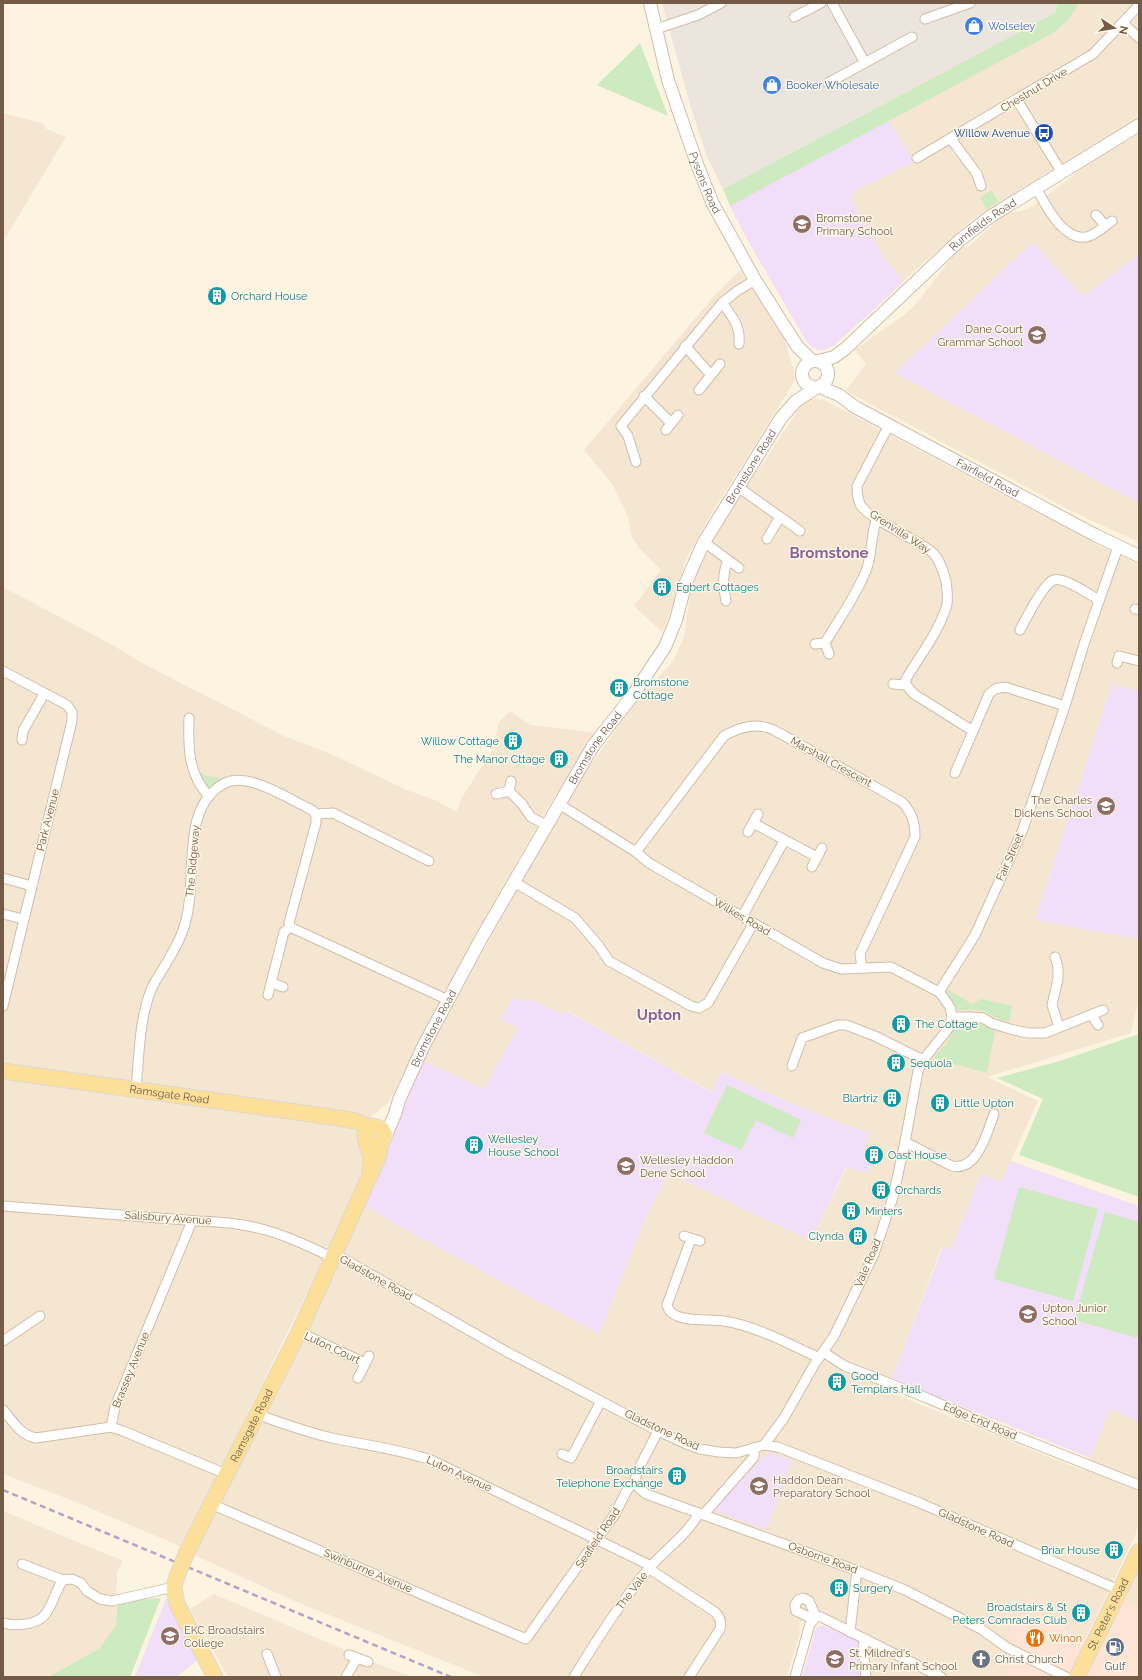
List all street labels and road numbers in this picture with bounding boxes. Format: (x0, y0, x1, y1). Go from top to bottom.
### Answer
street label: Chestnut Drive (998, 65, 1070, 115)
street label: Pysons Road (687, 150, 723, 216)
street label: Rumfields Road (946, 196, 1019, 253)
street label: Bromstone Road (723, 427, 779, 506)
street label: Fairfield Road (954, 456, 1021, 500)
street label: Grenville Way (867, 507, 933, 557)
street label: Bromstone Road (566, 709, 624, 787)
street label: Marshall Crescent (788, 734, 874, 790)
street label: Park Avenue (34, 787, 62, 852)
street label: The Ridgeway (183, 824, 203, 898)
street label: Fair Street (994, 831, 1026, 883)
street label: Wilkes Road (711, 896, 773, 939)
street label: Bromstone Road (408, 987, 459, 1069)
street label: Ramsgate Road (129, 1082, 210, 1106)
street label: Salisbury Avenue (124, 1208, 213, 1228)
street label: Vale Road (852, 1237, 884, 1289)
street label: Gladstone Road (337, 1253, 415, 1303)
street label: Luton Court (302, 1329, 362, 1367)
street label: Brassey Avenue (110, 1330, 152, 1410)
street label: Ramsgate Road (227, 1386, 276, 1464)
street label: Edge End Road (941, 1400, 1019, 1442)
street label: Gladstone Road (622, 1407, 702, 1453)
street label: Luton Avenue (424, 1453, 494, 1495)
street label: Seafield Road (573, 1505, 623, 1571)
street label: Gladstone Road (936, 1506, 1016, 1551)
street label: Osborne Road (787, 1539, 860, 1577)
street label: Swinburne Avenue (322, 1546, 415, 1596)
street label: The Vale (613, 1569, 651, 1613)
street label: St. Peter's Road (1085, 1576, 1131, 1652)

